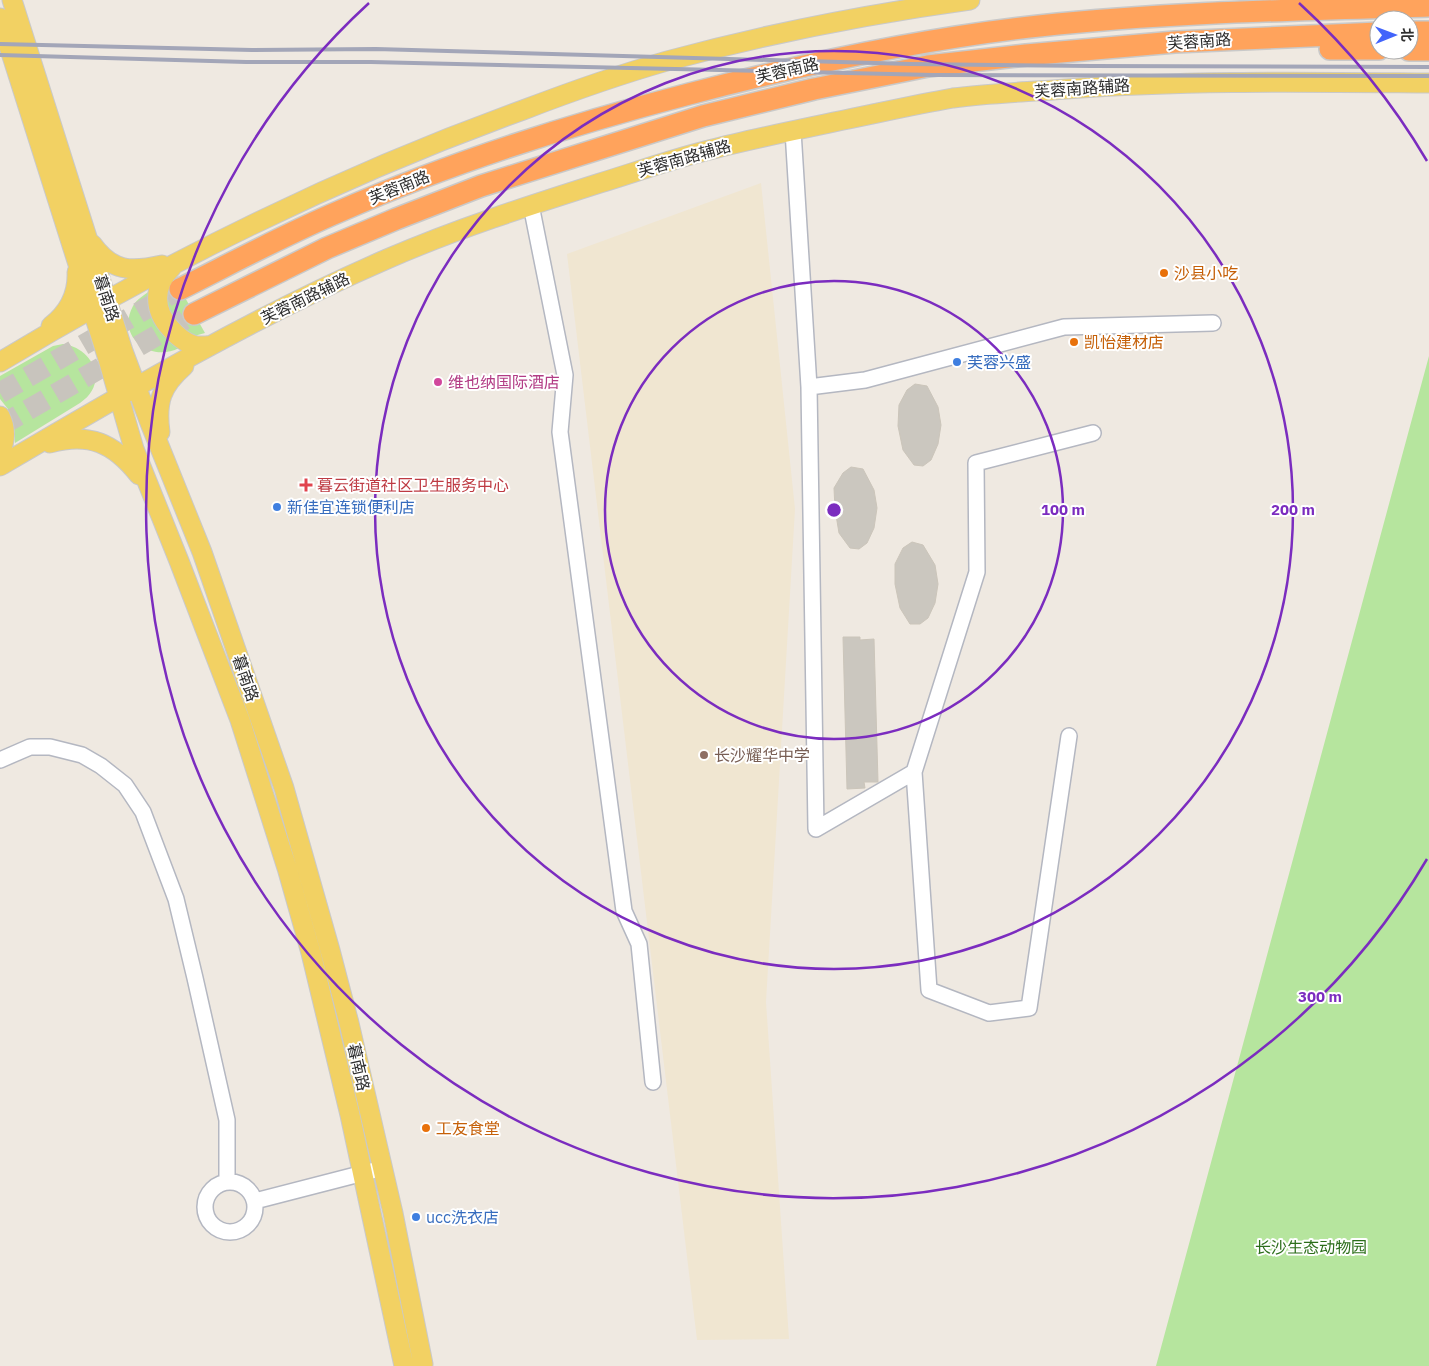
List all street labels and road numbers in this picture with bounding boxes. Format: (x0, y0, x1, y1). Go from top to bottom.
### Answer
street label: 芙蓉南路 (1166, 29, 1232, 53)
street label: 芙蓉南路 (754, 53, 820, 87)
street label: 芙蓉南路辅路 (1033, 75, 1131, 101)
street label: 芙蓉南路辅路 (635, 135, 733, 181)
street label: 芙蓉南路 (366, 166, 432, 208)
street label: 芙蓉南路辅路 (257, 268, 353, 328)
street label: 暮南路 (90, 272, 124, 324)
street label: 暮南路 (229, 652, 263, 704)
street label: 暮南路 (344, 1041, 374, 1093)

